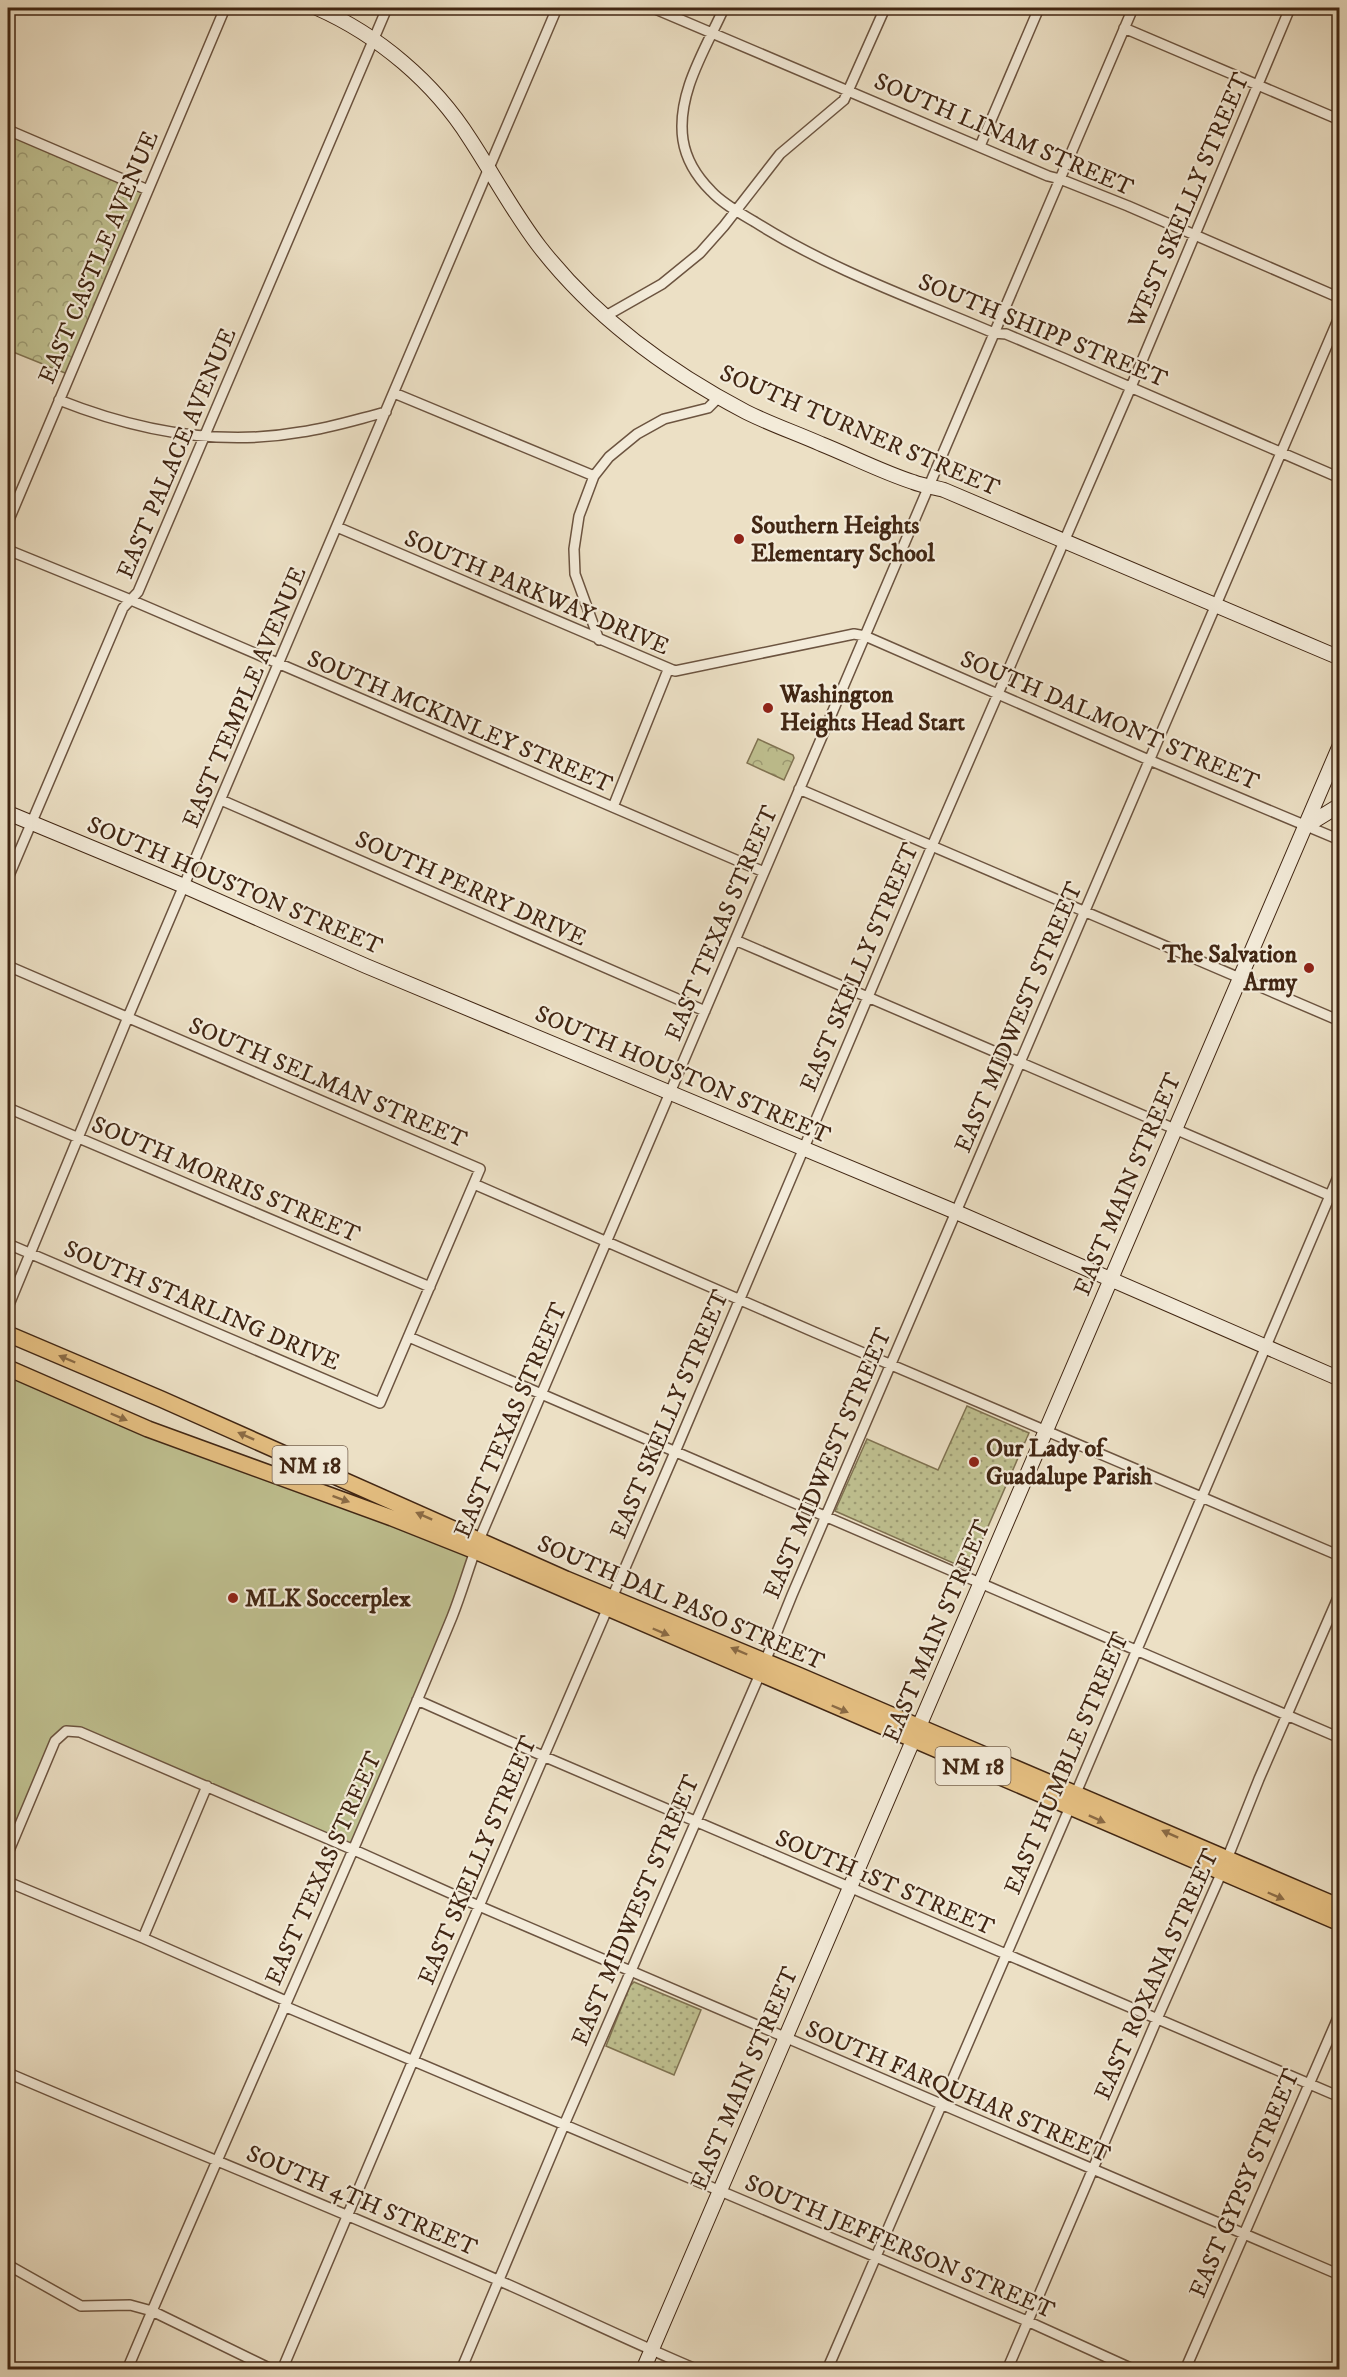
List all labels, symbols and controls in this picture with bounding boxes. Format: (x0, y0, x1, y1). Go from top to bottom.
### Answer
street label: SOUTH LINAM STREET (869, 67, 1138, 203)
street label: WEST SKELLY STREET (1121, 68, 1256, 333)
street label: EAST CASTLE AVENUE (32, 126, 166, 388)
street label: SOUTH SHIPP STREET (914, 267, 1172, 395)
street label: EAST PALACE AVENUE (110, 323, 243, 583)
street label: SOUTH TURNER STREET (715, 358, 1004, 504)
place label: Southern Heights Elementary School (751, 511, 935, 569)
street label: SOUTH PARKWAY DRIVE (400, 523, 673, 662)
marker: Southern Heights Elementary School (732, 532, 746, 546)
street label: EAST TEMPLE AVENUE (176, 562, 314, 832)
street label: SOUTH MCKINLEY STREET (302, 644, 617, 800)
street label: SOUTH DALMONT STREET (956, 644, 1264, 798)
place label: Washington Heights Head Start (779, 680, 965, 738)
marker: Washington Heights Head Start (761, 701, 775, 715)
street label: EAST TEXAS STREET (659, 801, 785, 1046)
street label: SOUTH HOUSTON STREET (82, 810, 387, 962)
street label: SOUTH PERRY DRIVE (350, 824, 591, 953)
street label: EAST SKELLY STREET (794, 838, 926, 1096)
street label: EAST MIDWEST STREET (948, 877, 1090, 1157)
place label: The Salvation Army (1162, 940, 1298, 998)
marker: The Salvation Army (1302, 961, 1316, 975)
street label: SOUTH HOUSTON STREET (530, 999, 835, 1151)
street label: SOUTH SELMAN STREET (184, 1011, 471, 1155)
street label: EAST MAIN STREET (1067, 1069, 1188, 1300)
street label: SOUTH MORRIS STREET (87, 1110, 364, 1250)
street label: SOUTH STARLING DRIVE (59, 1234, 344, 1378)
street label: EAST SKELLY STREET (604, 1285, 736, 1543)
street label: EAST TEXAS STREET (448, 1298, 574, 1543)
street label: EAST MIDWEST STREET (757, 1323, 899, 1603)
one-way arrow (58, 1354, 76, 1363)
one-way arrow (110, 1412, 128, 1422)
one-way arrow (237, 1432, 254, 1441)
place label: Our Lady of Guadalupe Parish (986, 1434, 1153, 1492)
road number: NM 18 (272, 1446, 348, 1484)
marker: Our Lady of Guadalupe Parish (967, 1455, 981, 1469)
one-way arrow (332, 1495, 350, 1505)
one-way arrow (415, 1510, 433, 1520)
street label: EAST MAIN STREET (876, 1516, 997, 1747)
street label: SOUTH DAL PASO STREET (533, 1529, 829, 1677)
place label: MLK Soccerplex (245, 1584, 411, 1614)
marker: MLK Soccerplex (226, 1591, 240, 1605)
one-way arrow (653, 1627, 671, 1637)
street label: EAST HUMBLE STREET (998, 1628, 1136, 1899)
one-way arrow (730, 1646, 748, 1656)
one-way arrow (832, 1704, 850, 1714)
street label: EAST SKELLY STREET (412, 1731, 544, 1989)
street label: EAST TEXAS STREET (259, 1747, 389, 1990)
road number: NM 18 (936, 1747, 1010, 1785)
street label: EAST MIDWEST STREET (565, 1770, 707, 2050)
one-way arrow (1088, 1814, 1106, 1824)
street label: SOUTH 1ST STREET (771, 1823, 999, 1943)
one-way arrow (1161, 1829, 1179, 1838)
street label: EAST ROXANA STREET (1088, 1844, 1226, 2105)
one-way arrow (1267, 1892, 1284, 1901)
street label: EAST MAIN STREET (684, 1963, 805, 2194)
street label: SOUTH FARQUHAR STREET (801, 2014, 1115, 2170)
street label: EAST GYPSY STREET (1183, 2064, 1307, 2302)
street label: SOUTH 4TH STREET (242, 2139, 481, 2263)
street label: SOUTH JEFFERSON STREET (740, 2168, 1059, 2326)

